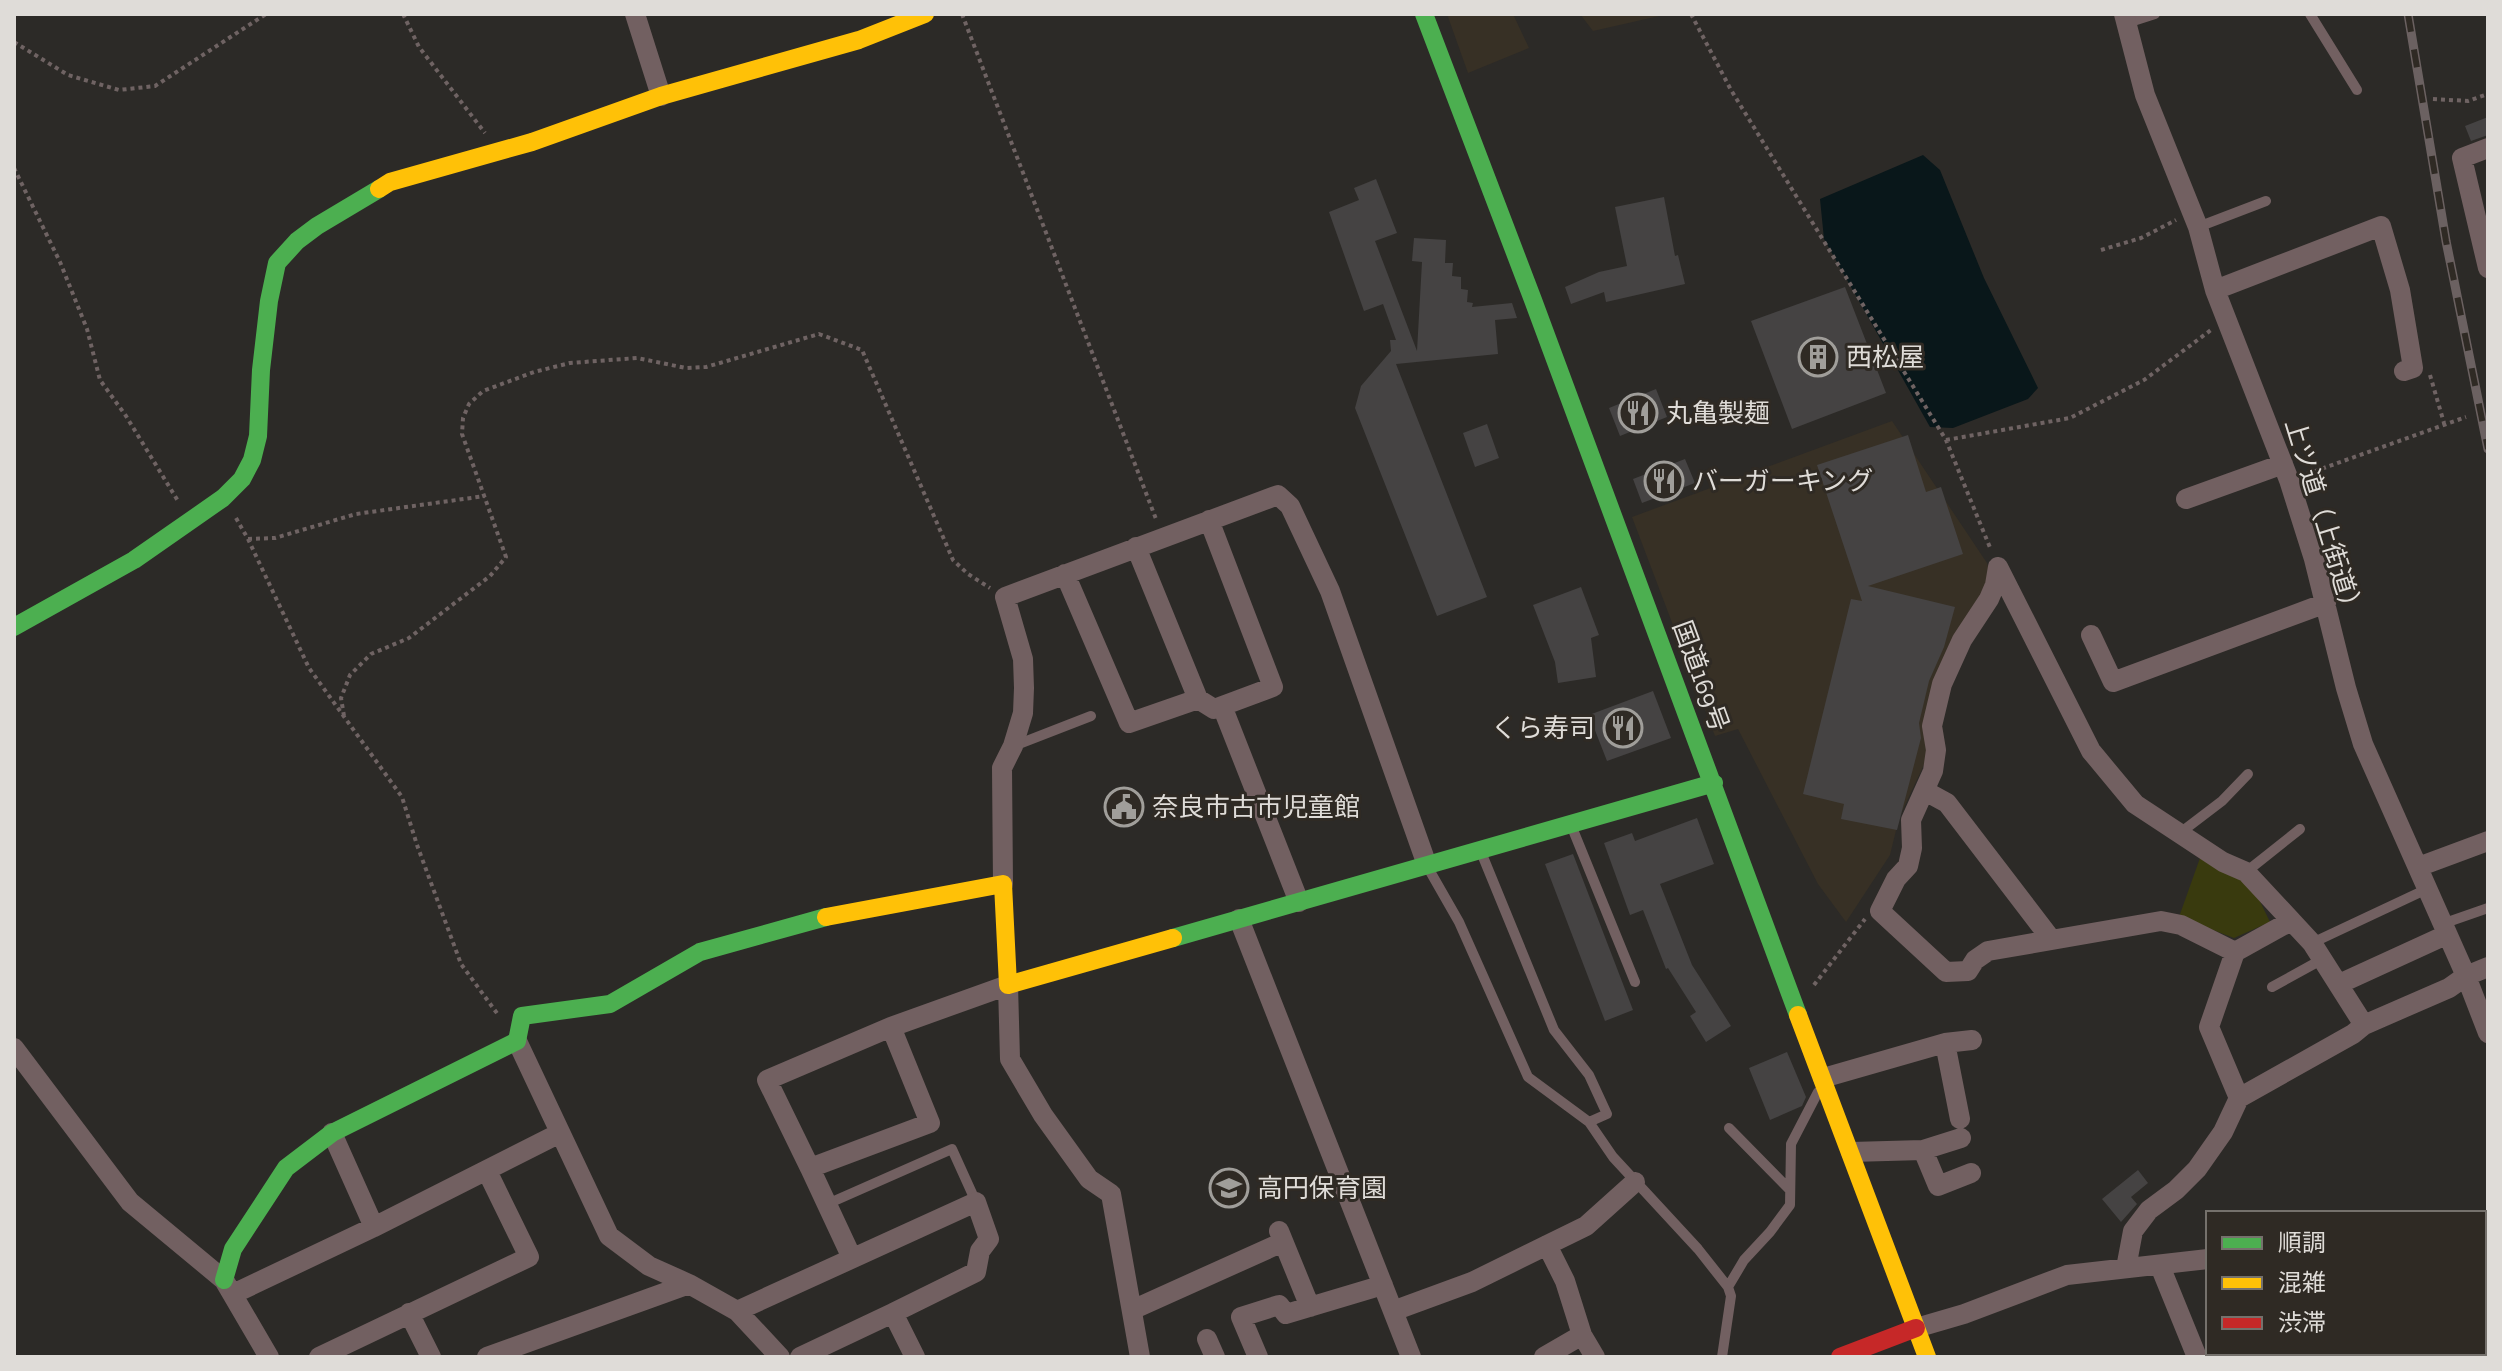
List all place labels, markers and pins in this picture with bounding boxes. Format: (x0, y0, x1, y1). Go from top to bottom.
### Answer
building icon: 西松屋 (1797, 336, 1839, 378)
place label: 西松屋 (1846, 341, 1924, 373)
restaurant icon: 丸亀製麺 (1617, 392, 1659, 434)
place label: 丸亀製麺 (1666, 397, 1770, 429)
restaurant icon: バーガーキング (1643, 460, 1685, 502)
place label: バーガーキング (1692, 465, 1873, 497)
restaurant icon: くら寿司 (1602, 707, 1644, 749)
place label: くら寿司 (1491, 712, 1595, 744)
public building icon: 奈良市古市児童館 (1103, 786, 1145, 828)
place label: 奈良市古市児童館 (1152, 791, 1360, 823)
school or university icon: 高円保育園 (1208, 1167, 1250, 1209)
place label: 高円保育園 (1257, 1172, 1387, 1204)

